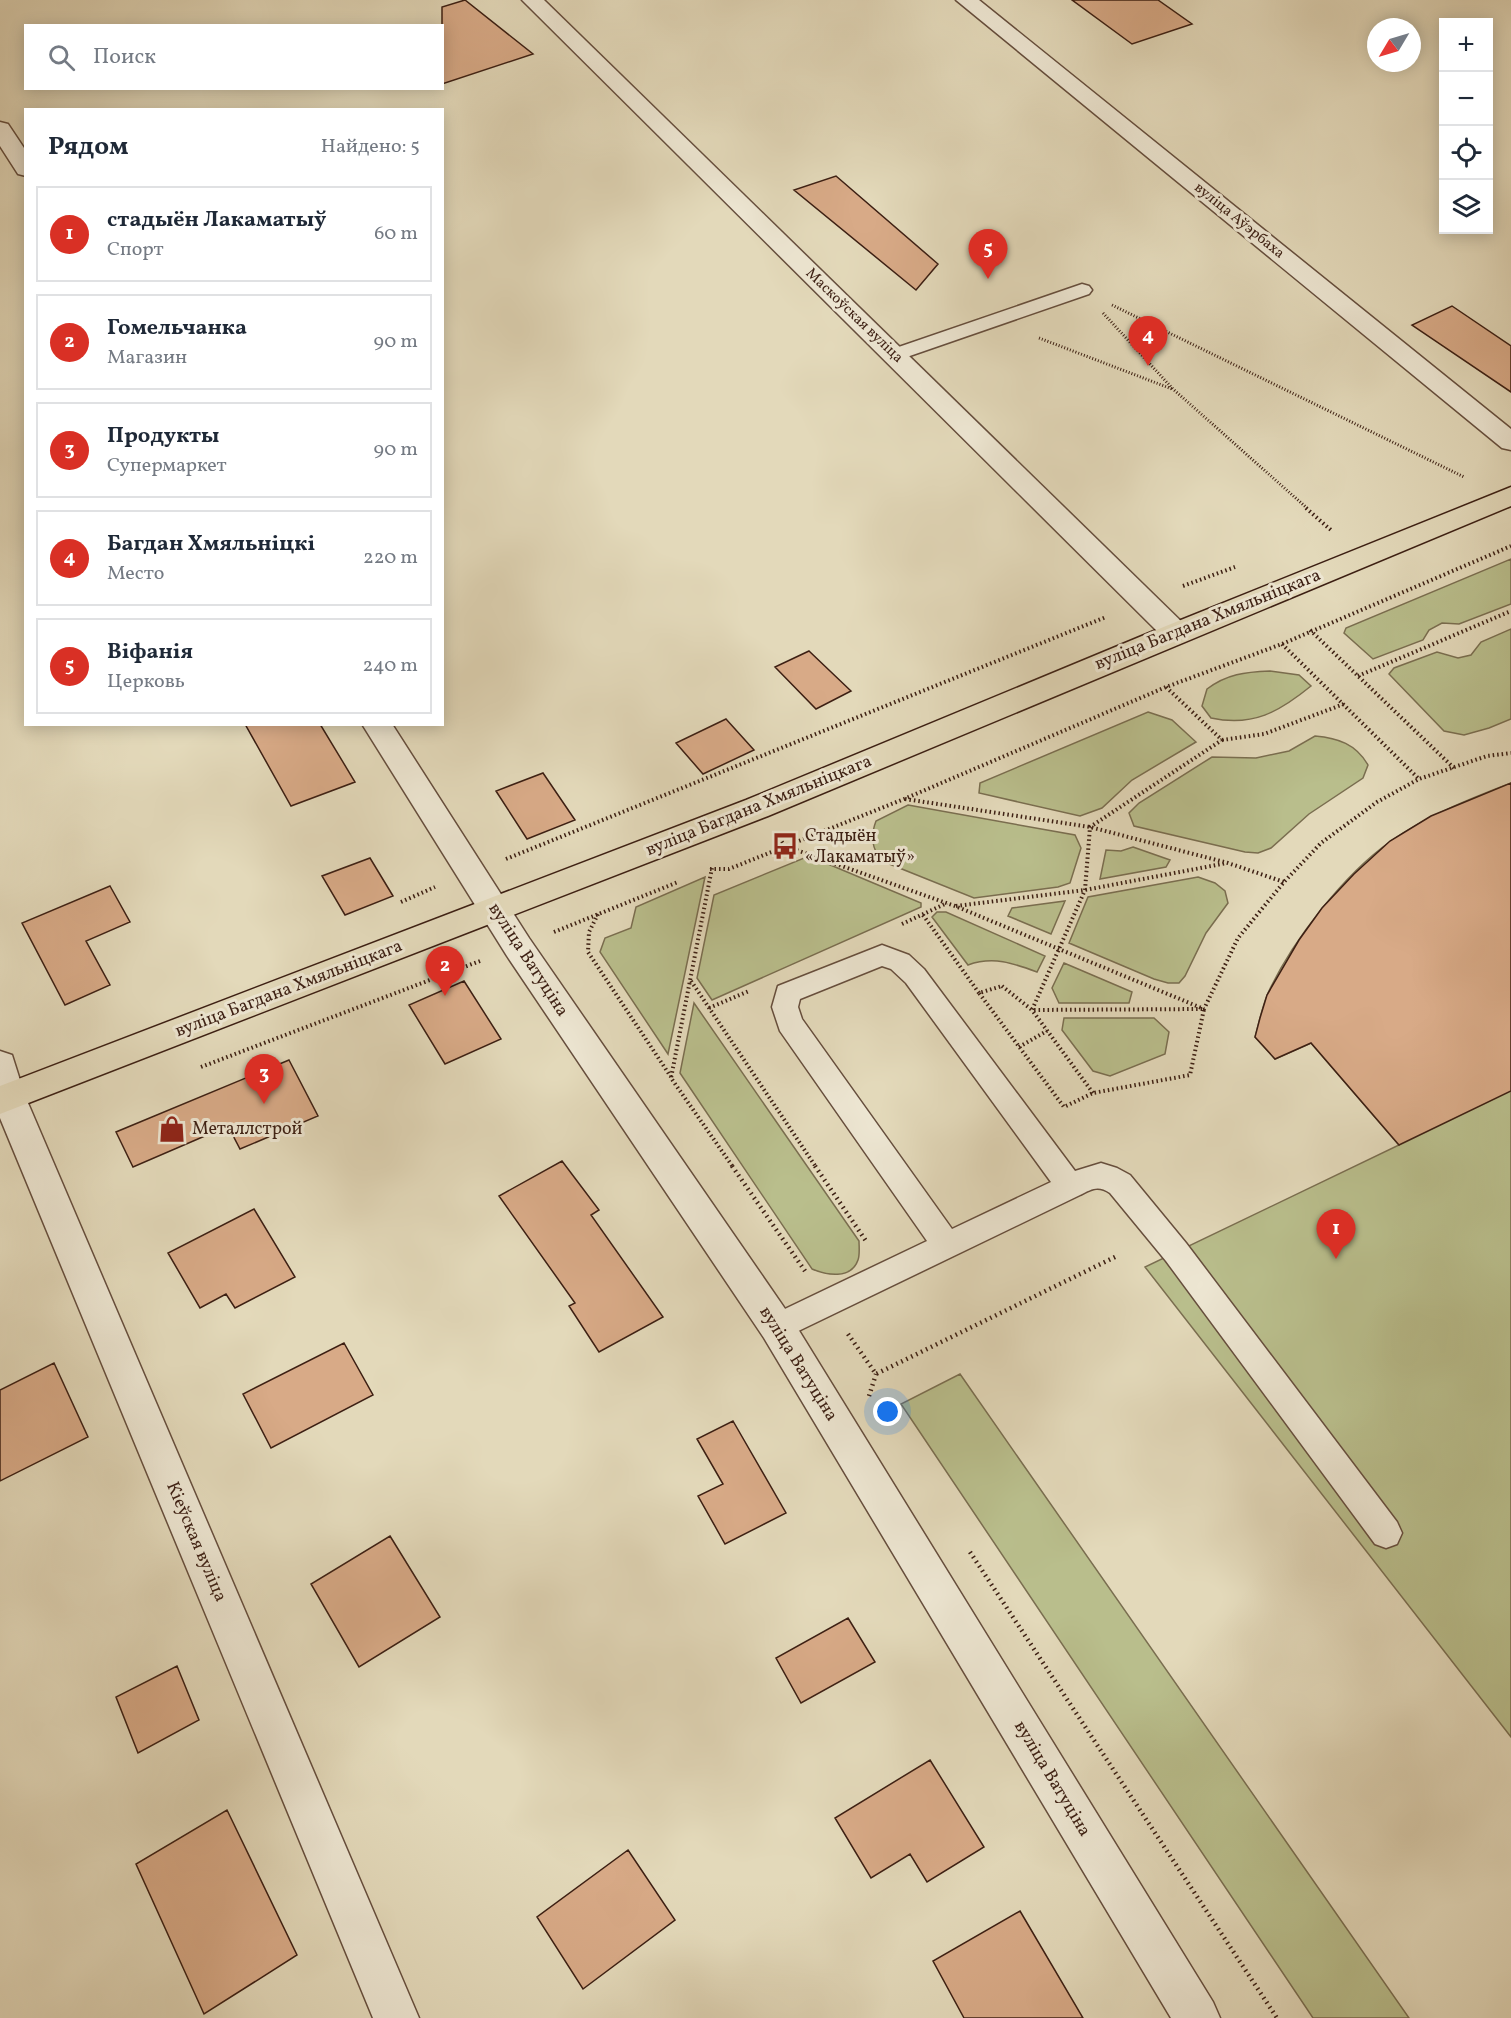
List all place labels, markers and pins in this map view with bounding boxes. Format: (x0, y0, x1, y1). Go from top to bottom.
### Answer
pin: 5 (968, 230, 1008, 279)
pin: 4 (1128, 316, 1168, 366)
place label: Стадыён «Лакаматыў» (805, 824, 915, 870)
bus stop icon: Стадыён «Лакаматыў» (770, 831, 800, 861)
pin: 2 (426, 946, 464, 996)
pin: 3 (244, 1054, 284, 1104)
shop icon: Металлстрой (157, 1114, 187, 1144)
place label: Металлстрой (192, 1117, 303, 1142)
pin: 1 (1316, 1210, 1356, 1259)

